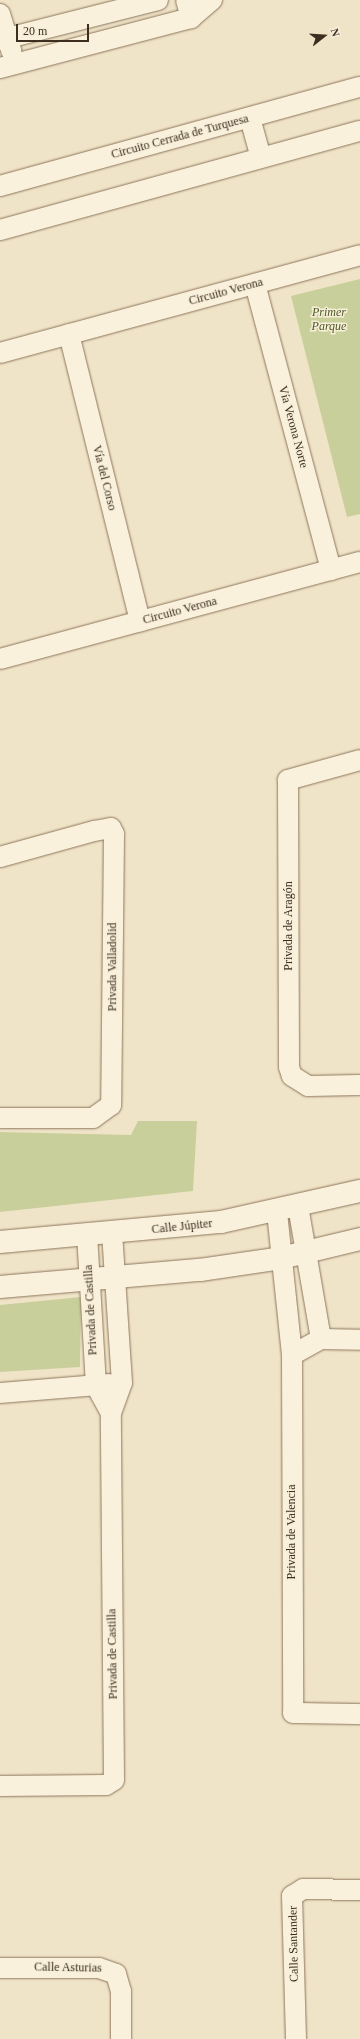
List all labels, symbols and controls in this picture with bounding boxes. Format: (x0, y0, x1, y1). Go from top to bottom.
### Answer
scale bar (18, 16, 91, 42)
north arrow (304, 16, 344, 56)
text: 20 m (23, 24, 47, 38)
text: N (329, 27, 342, 38)
street label: Circuito Cerrada de Turquesa (110, 112, 250, 162)
street label: Circuito Verona (187, 275, 265, 309)
park label: Primer Parque (312, 306, 346, 334)
street label: Vía Verona Norte (275, 384, 311, 470)
street label: Vía del Corso (89, 444, 119, 512)
street label: Circuito Verona (141, 594, 219, 628)
street label: Privada de Aragón (282, 881, 296, 971)
street label: Privada Valladolid (106, 923, 120, 1011)
street label: Calle Júpiter (151, 1217, 213, 1237)
street label: Privada de Castilla (81, 1264, 101, 1356)
street label: Privada de Valencia (285, 1484, 299, 1580)
street label: Privada de Castilla (105, 1609, 121, 1699)
street label: Calle Santander (286, 1906, 302, 1982)
street label: Calle Asturias (34, 1960, 102, 1976)

